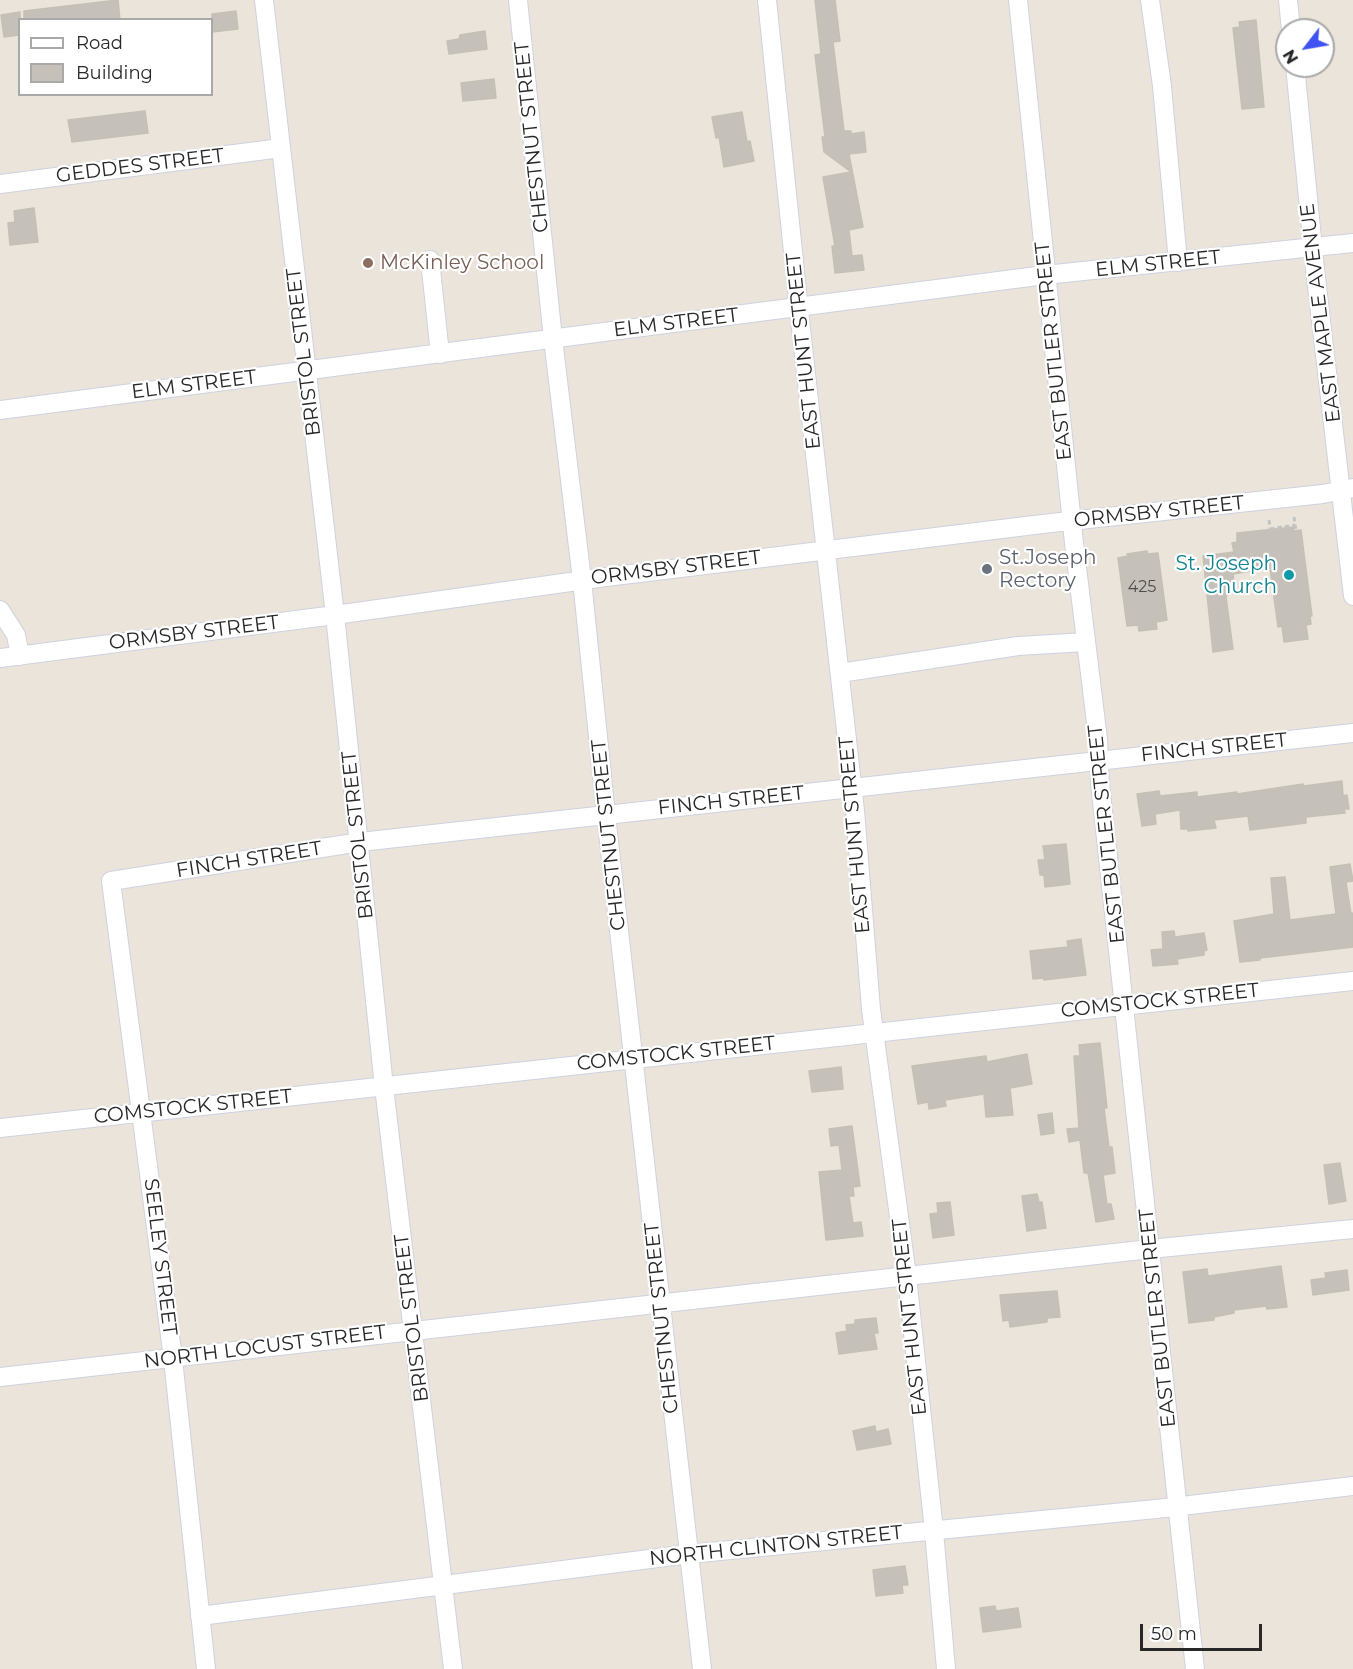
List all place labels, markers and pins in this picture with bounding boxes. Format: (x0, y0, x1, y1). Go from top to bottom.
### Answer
place label: McKinley School (380, 251, 544, 275)
marker: McKinley School (361, 256, 375, 270)
place label: St.Joseph Rectory (999, 546, 1096, 593)
place label: St. Joseph Church (1175, 552, 1277, 599)
marker: St.Joseph Rectory (980, 562, 994, 576)
marker: St. Joseph Church (1282, 568, 1296, 582)

